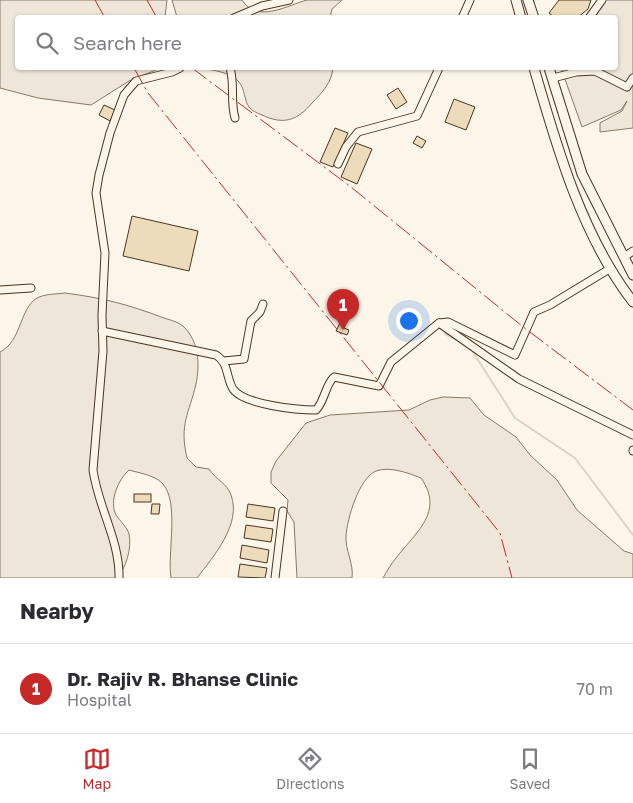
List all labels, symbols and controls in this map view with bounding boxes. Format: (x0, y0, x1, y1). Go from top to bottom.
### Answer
search box (15, 15, 618, 70)
icon: search (33, 29, 61, 57)
text: Search here (73, 31, 182, 54)
pin: 1 (327, 289, 359, 330)
your location (396, 308, 422, 334)
text: Nearby (20, 598, 94, 624)
text: Dr. Rajiv R. Bhanse Clinic (67, 667, 298, 690)
text: 1 (32, 679, 40, 699)
text: 70 m (576, 679, 613, 699)
text: Hospital (67, 690, 132, 710)
tab: Map (83, 745, 111, 792)
tab: Directions (276, 745, 345, 792)
tab: Saved (510, 745, 550, 792)

